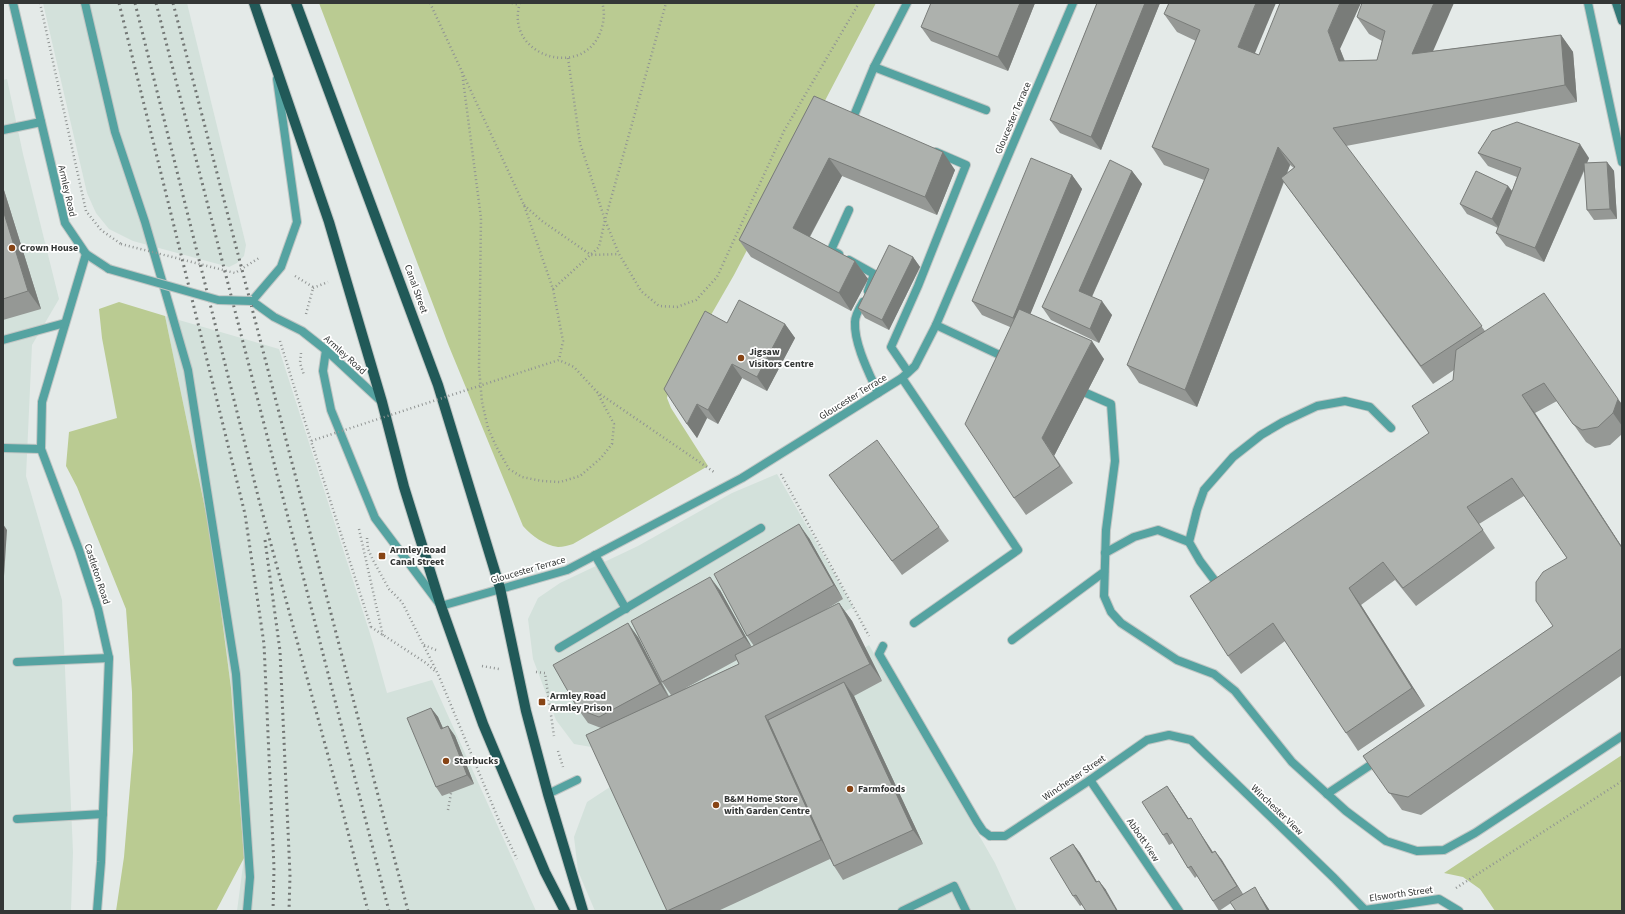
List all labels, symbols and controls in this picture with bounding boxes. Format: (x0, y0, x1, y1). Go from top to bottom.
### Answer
street label: Gloucester Terrace (991, 80, 1035, 156)
street label: Armley Road (54, 164, 80, 218)
place label: Crown House (20, 241, 78, 255)
marker: Crown House (7, 243, 17, 253)
street label: Canal Street (401, 263, 431, 316)
street label: Armley Road (321, 332, 369, 378)
place label: Jigsaw Visitors Centre (748, 345, 814, 371)
marker: Jigsaw Visitors Centre (736, 353, 746, 363)
street label: Gloucester Terrace (817, 371, 890, 423)
street label: Castleton Road (81, 542, 113, 606)
place label: Armley Road Canal Street (389, 543, 446, 569)
marker: Armley Road Canal Street (377, 551, 387, 561)
street label: Gloucester Terrace (489, 553, 567, 587)
place label: Armley Road Armley Prison (549, 689, 612, 715)
marker: Armley Road Armley Prison (537, 697, 547, 707)
street label: Winchester Street (1040, 751, 1109, 804)
place label: Starbucks (454, 754, 499, 768)
marker: Starbucks (441, 756, 451, 766)
street label: Winchester View (1248, 781, 1306, 839)
place label: Farmfoods (858, 782, 906, 796)
marker: Farmfoods (845, 784, 855, 794)
place label: B&M Home Store with Garden Centre (724, 792, 810, 818)
marker: B&M Home Store with Garden Centre (711, 800, 721, 810)
street label: Abbott View (1123, 815, 1163, 865)
street label: Elsworth Street (1368, 883, 1434, 905)

